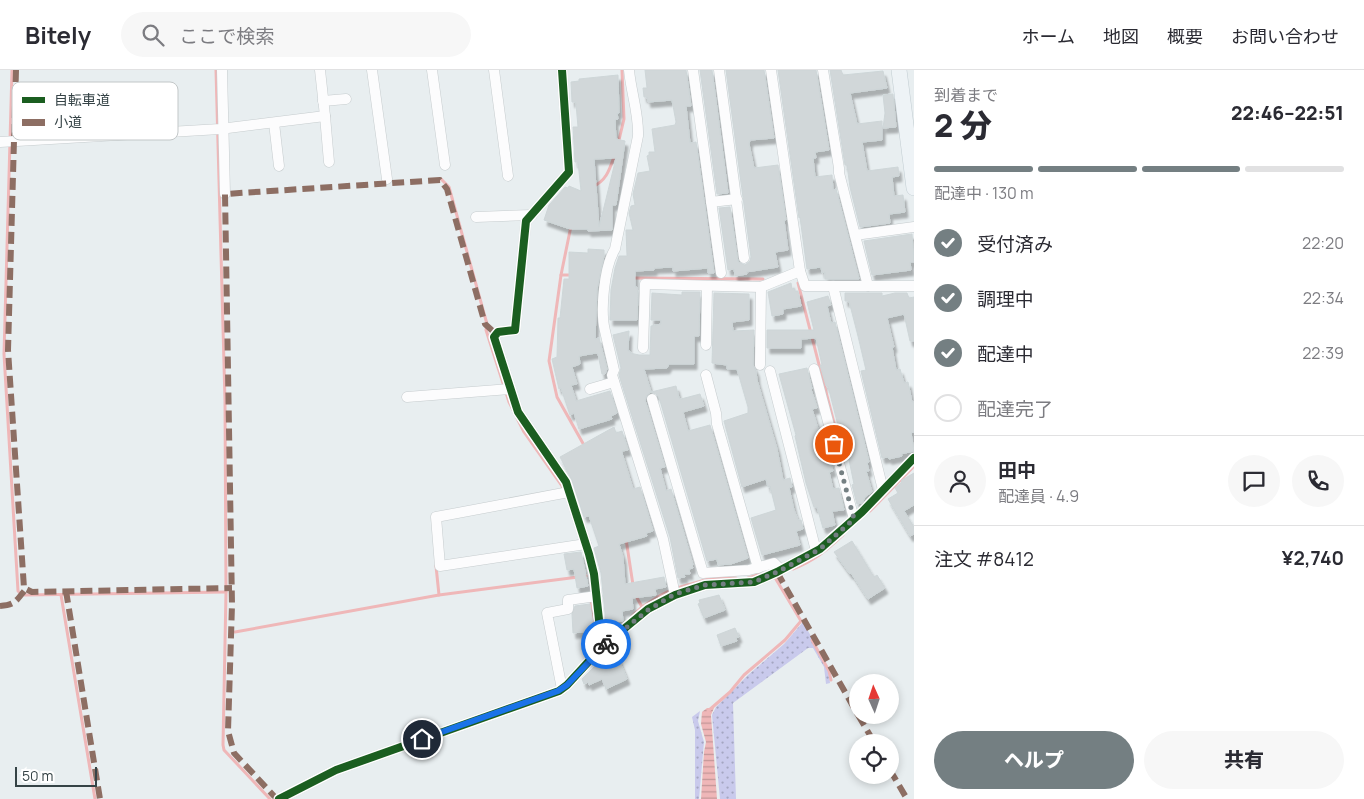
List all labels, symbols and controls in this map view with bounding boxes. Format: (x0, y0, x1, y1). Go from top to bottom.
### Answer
search box (121, 12, 471, 57)
text: Bitely (25, 18, 91, 51)
icon: search (139, 21, 167, 49)
text: ここで検索 (179, 23, 274, 49)
text: ホーム (1022, 24, 1075, 48)
text: 地図 (1103, 24, 1139, 48)
text: 概要 (1167, 24, 1203, 48)
text: お問い合わせ (1231, 24, 1339, 48)
legend (12, 82, 178, 140)
text: 到着まで (934, 84, 998, 106)
text: 自転車道 (54, 90, 110, 109)
text: 22:46–22:51 (1231, 100, 1344, 126)
text: 2 分 (934, 103, 992, 147)
text: 小道 (54, 112, 82, 131)
text: 配達中 · 130 m (934, 182, 1034, 204)
icon: check (934, 229, 962, 257)
text: 受付済み (977, 231, 1053, 257)
text: 22:20 (1302, 232, 1344, 254)
icon: check (934, 284, 962, 312)
text: 調理中 (977, 286, 1034, 312)
text: 22:34 (1303, 287, 1344, 309)
icon: check (934, 339, 962, 367)
text: 配達中 (977, 341, 1034, 367)
text: 22:39 (1302, 342, 1344, 364)
text: 配達完了 (977, 396, 1053, 422)
pin (813, 423, 855, 465)
icon: bag (820, 430, 848, 458)
button: person (934, 455, 986, 507)
button: chat (1228, 455, 1280, 507)
button: phone (1292, 455, 1344, 507)
text: 田中 (998, 457, 1036, 483)
text: 配達員 · 4.9 (998, 485, 1079, 507)
text: ¥2,740 (1282, 545, 1344, 571)
text: 注文 #8412 (934, 546, 1034, 572)
courier (581, 619, 631, 669)
icon: bike (592, 630, 620, 658)
north arrow (849, 674, 899, 724)
map controls (849, 674, 899, 784)
pin (401, 718, 443, 760)
icon: home (408, 725, 436, 753)
button: ヘルプ (934, 731, 1134, 789)
button: 共有 (1144, 731, 1344, 789)
button: locate (849, 734, 899, 784)
scale bar (15, 764, 98, 787)
text: 50 m (22, 766, 53, 785)

